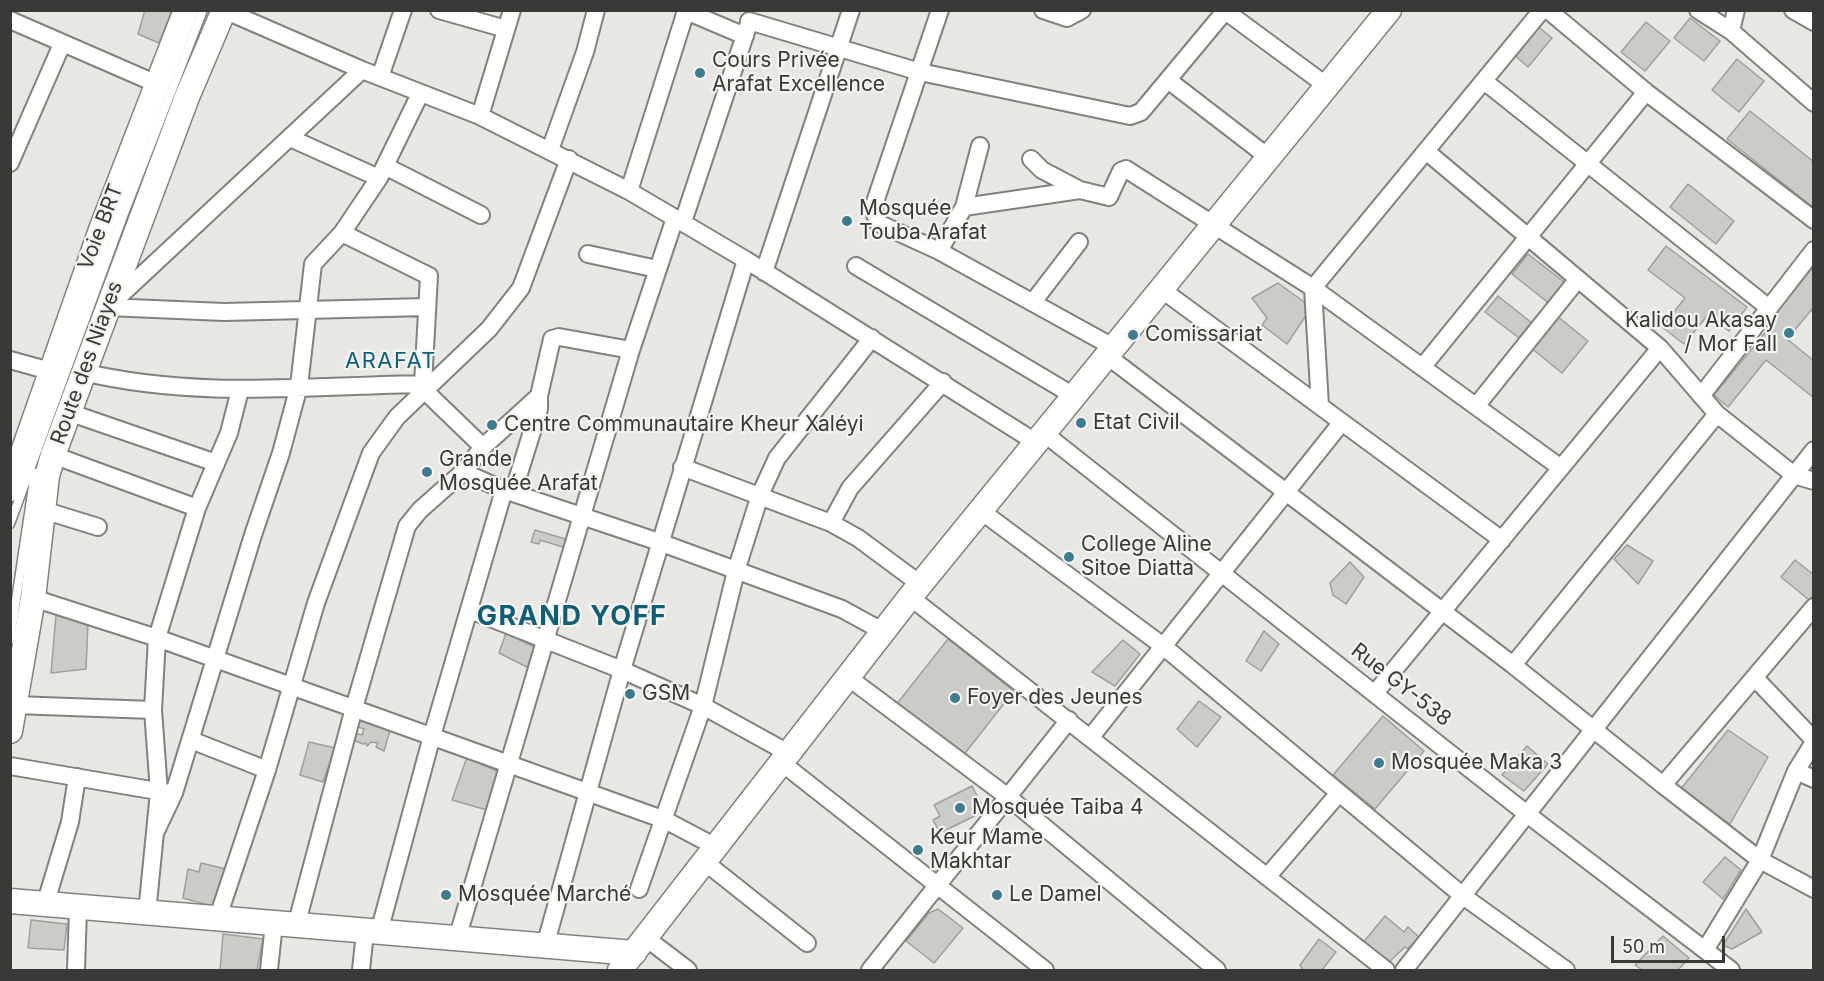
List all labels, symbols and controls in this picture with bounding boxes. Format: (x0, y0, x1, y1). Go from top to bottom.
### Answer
place label: Cours Privée Arafat Excellence (712, 48, 885, 98)
marker: Cours Privée Arafat Excellence (693, 66, 707, 80)
street label: Voie BRT (73, 180, 129, 274)
place label: Mosquée Touba Arafat (859, 196, 987, 246)
marker: Mosquée Touba Arafat (840, 214, 854, 228)
street label: Route des Niayes (46, 278, 128, 448)
place label: Kalidou Akasay / Mor Fall (1625, 308, 1777, 358)
place label: Comissariat (1145, 322, 1262, 348)
marker: Kalidou Akasay / Mor Fall (1782, 326, 1796, 340)
marker: Comissariat (1126, 328, 1140, 342)
district label: ARAFAT (345, 348, 437, 374)
place label: Etat Civil (1093, 410, 1180, 436)
place label: Centre Communautaire Kheur Xaléyi (504, 412, 864, 438)
marker: Etat Civil (1074, 416, 1088, 430)
marker: Centre Communautaire Kheur Xaléyi (485, 418, 499, 432)
place label: Grande Mosquée Arafat (439, 447, 598, 497)
marker: Grande Mosquée Arafat (420, 465, 434, 479)
place label: College Aline Sitoe Diatta (1081, 532, 1212, 582)
marker: College Aline Sitoe Diatta (1062, 550, 1076, 564)
district label: GRAND YOFF (477, 601, 667, 633)
street label: Rue GY-538 (1346, 638, 1456, 732)
place label: GSM (642, 681, 690, 707)
place label: Foyer des Jeunes (967, 685, 1143, 711)
marker: GSM (623, 687, 637, 701)
marker: Foyer des Jeunes (948, 691, 962, 705)
place label: Mosquée Maka 3 (1391, 750, 1562, 776)
marker: Mosquée Maka 3 (1372, 756, 1386, 770)
place label: Mosquée Taiba 4 (972, 795, 1144, 821)
marker: Mosquée Taiba 4 (953, 801, 967, 815)
place label: Keur Mame Makhtar (930, 825, 1043, 875)
marker: Keur Mame Makhtar (911, 843, 925, 857)
place label: Mosquée Marché (458, 882, 631, 908)
place label: Le Damel (1009, 882, 1102, 908)
marker: Mosquée Marché (439, 888, 453, 902)
marker: Le Damel (990, 888, 1004, 902)
scale bar (1614, 924, 1728, 962)
text: 50 m (1622, 936, 1665, 957)

